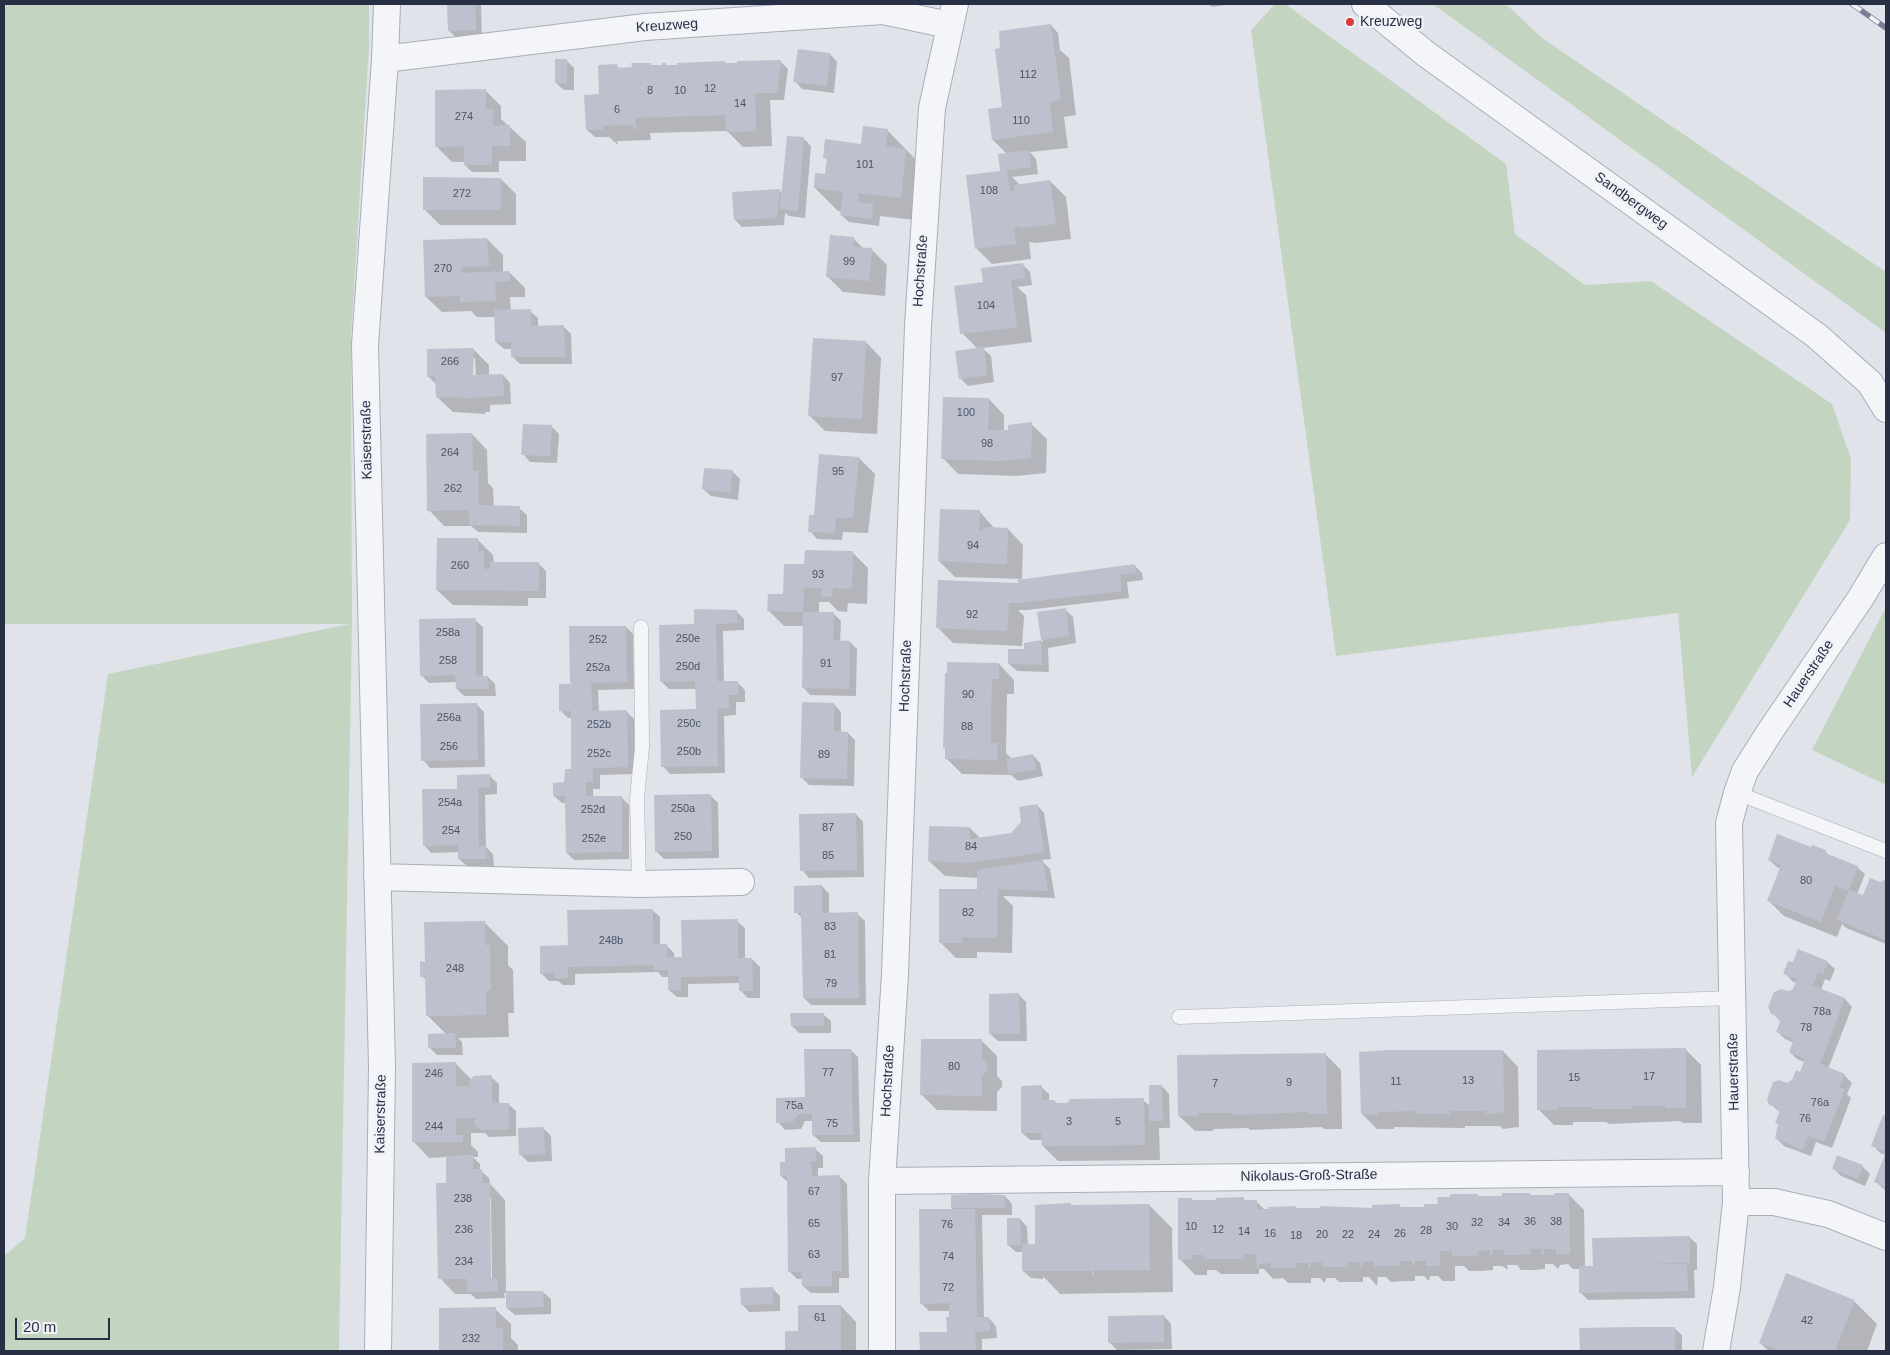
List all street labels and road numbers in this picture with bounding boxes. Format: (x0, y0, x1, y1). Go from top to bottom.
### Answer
street label: Kreuzweg (635, 15, 699, 37)
street label: Sandbergweg (1591, 169, 1671, 233)
street label: Hochstraße (910, 234, 932, 308)
street label: Kaiserstraße (358, 400, 376, 480)
street label: Hauerstraße (1780, 637, 1838, 711)
street label: Hochstraße (896, 640, 916, 712)
street label: Hauerstraße (1725, 1033, 1743, 1111)
street label: Hochstraße (878, 1044, 898, 1118)
street label: Kaiserstraße (372, 1074, 390, 1154)
street label: Nikolaus-Groß-Straße (1240, 1166, 1378, 1186)

